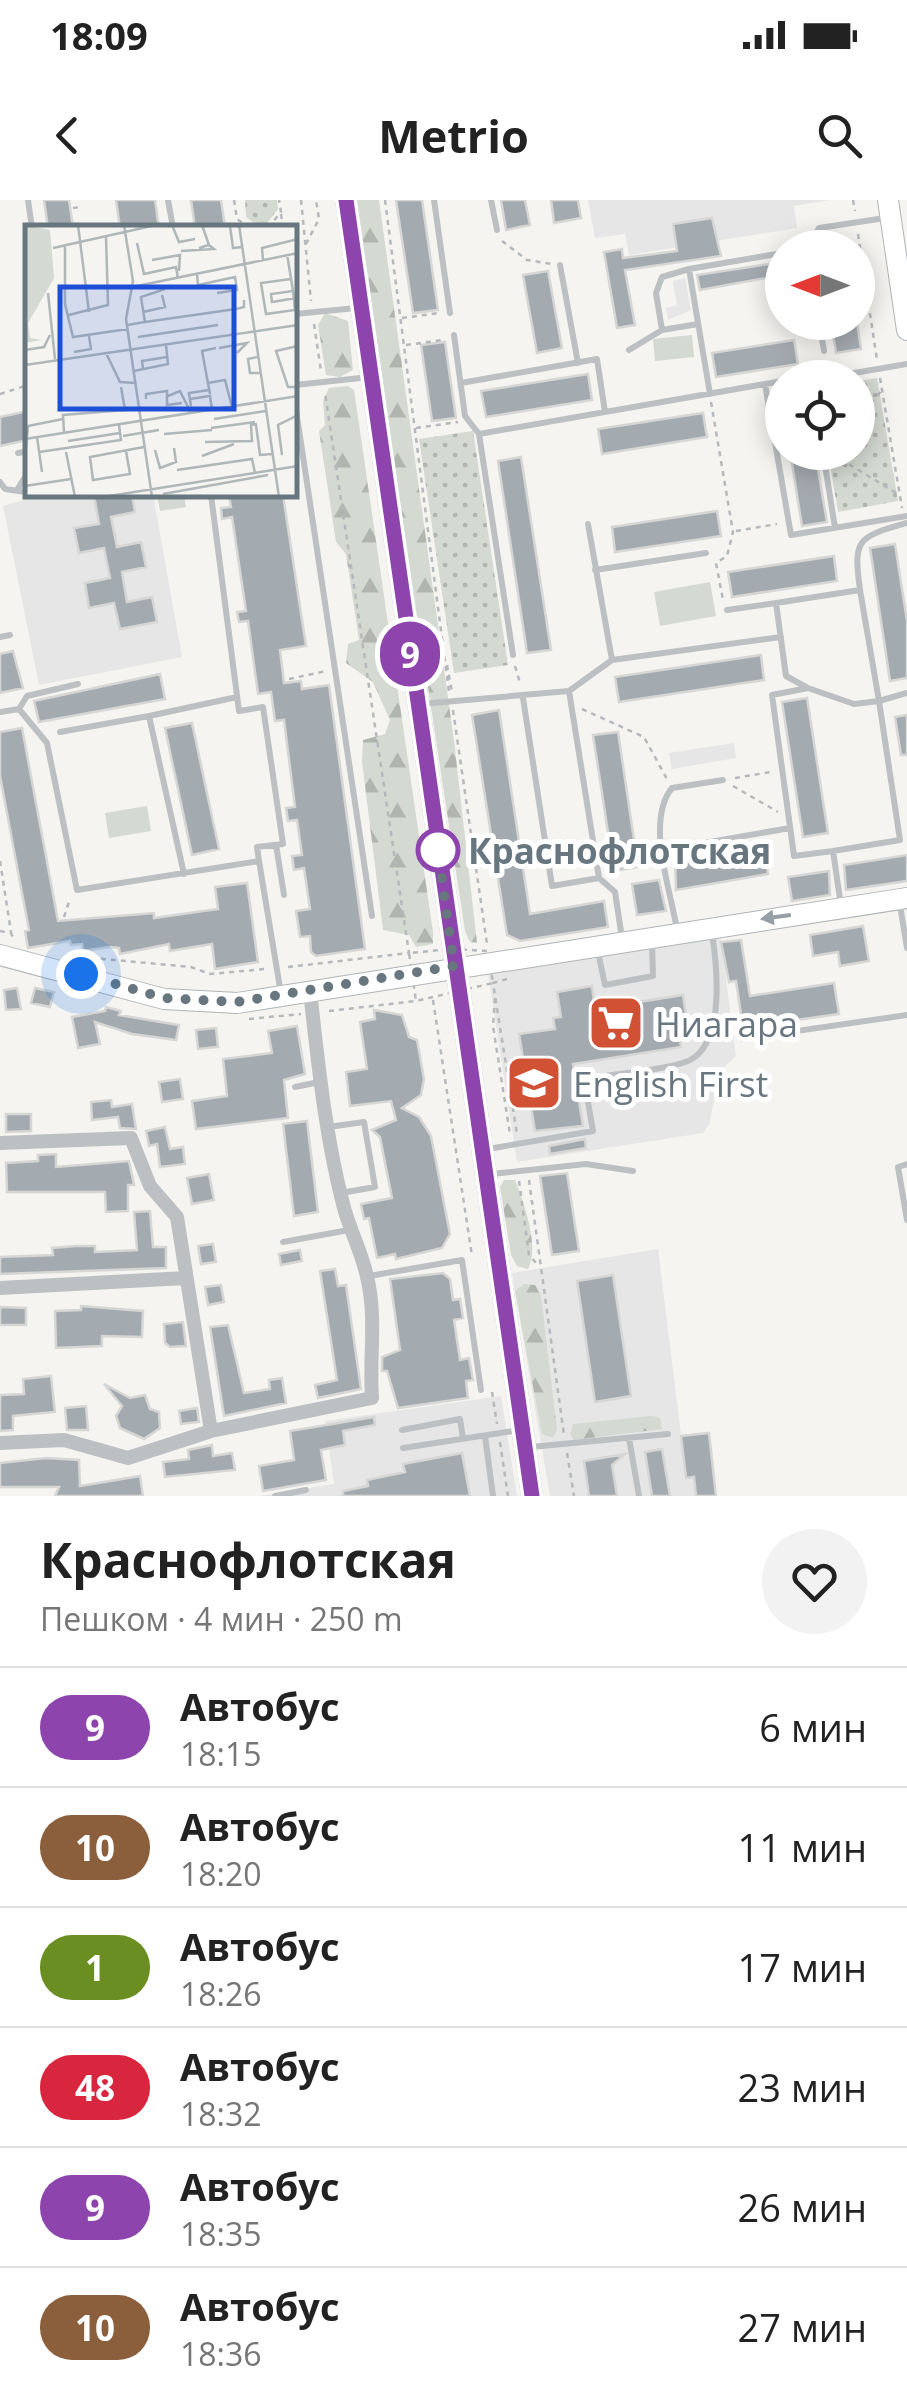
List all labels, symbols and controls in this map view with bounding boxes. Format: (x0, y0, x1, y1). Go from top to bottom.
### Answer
text: 18:09 (50, 9, 148, 61)
text: Metrio (378, 105, 529, 166)
icon: back (40, 108, 95, 163)
icon: search (812, 108, 867, 163)
inset map (25, 225, 298, 498)
north arrow (765, 230, 875, 340)
map controls (765, 230, 875, 470)
button: locate (765, 360, 875, 470)
line badge: 9 (378, 622, 442, 686)
text: 9 (400, 631, 420, 678)
place label: Краснофлотская (468, 827, 771, 874)
marker: Краснофлотская (417, 829, 459, 871)
one-way arrow (759, 909, 791, 925)
your location (56, 949, 106, 999)
supermarket icon: Ниагара (586, 993, 646, 1053)
place label: Ниагара (655, 1000, 798, 1047)
school or university icon: English First (504, 1053, 564, 1113)
place label: English First (573, 1060, 768, 1107)
text: Краснофлотская (40, 1527, 456, 1592)
button: heart (762, 1529, 867, 1634)
text: Пешком · 4 мин · 250 m (40, 1597, 403, 1640)
text: Автобус (180, 1680, 339, 1732)
text: 6 мин (759, 1701, 867, 1753)
text: 9 (85, 1704, 105, 1751)
text: 18:15 (180, 1732, 262, 1775)
text: Автобус (180, 1800, 339, 1852)
text: 11 мин (738, 1821, 867, 1873)
text: 10 (75, 1824, 115, 1871)
text: 18:20 (180, 1852, 262, 1895)
text: Автобус (180, 1920, 339, 1972)
text: 17 мин (738, 1941, 867, 1993)
text: 1 (85, 1944, 105, 1991)
text: 18:26 (180, 1972, 262, 2015)
text: Автобус (180, 2040, 339, 2092)
text: 23 мин (738, 2061, 867, 2113)
text: 48 (75, 2064, 115, 2111)
text: 18:32 (180, 2092, 262, 2135)
text: Автобус (180, 2160, 339, 2212)
text: 26 мин (738, 2181, 867, 2233)
text: 9 (85, 2184, 105, 2231)
text: 18:35 (180, 2212, 262, 2255)
text: Автобус (180, 2280, 339, 2332)
text: 27 мин (738, 2301, 867, 2353)
text: 10 (75, 2304, 115, 2351)
text: 18:36 (180, 2332, 262, 2375)

